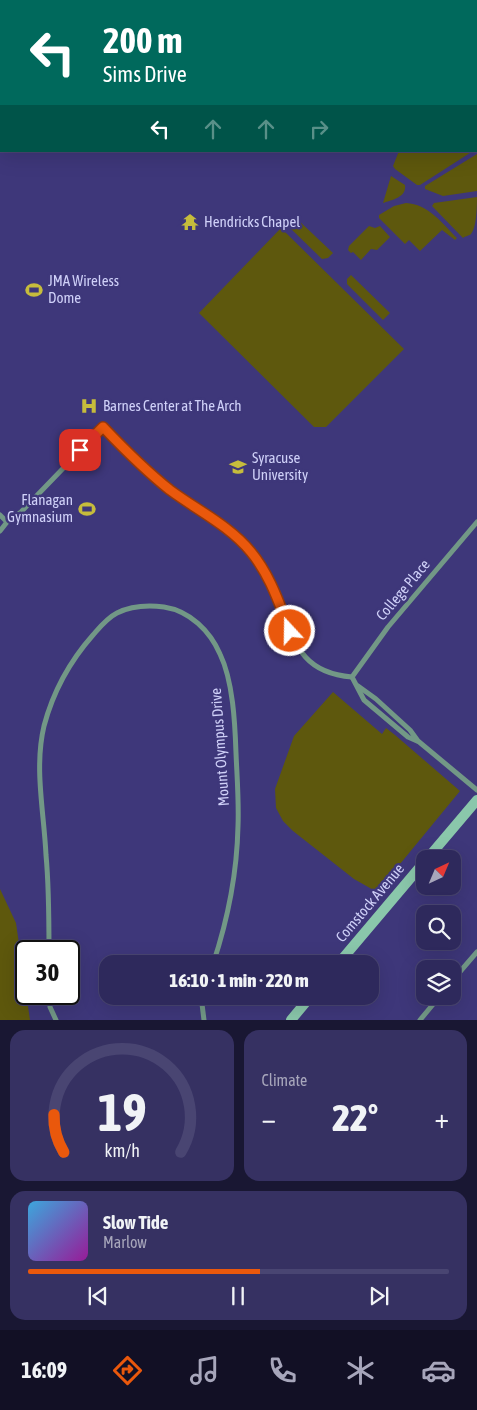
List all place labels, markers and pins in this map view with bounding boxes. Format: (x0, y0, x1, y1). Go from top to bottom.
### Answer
temple icon: Hendricks Chapel (180, 212, 200, 232)
place label: Hendricks Chapel (204, 213, 300, 230)
place label: JMA Wireless Dome (48, 272, 119, 306)
sports icon: JMA Wireless Dome (24, 280, 44, 300)
hospital icon: Barnes Center at The Arch (79, 396, 99, 416)
place label: Barnes Center at The Arch (103, 397, 242, 414)
pin (59, 429, 101, 471)
place label: Syracuse University (252, 449, 308, 483)
school or university icon: Syracuse University (228, 457, 248, 477)
place label: Flanagan Gymnasium (7, 491, 73, 525)
sports icon: Flanagan Gymnasium (77, 499, 97, 519)

